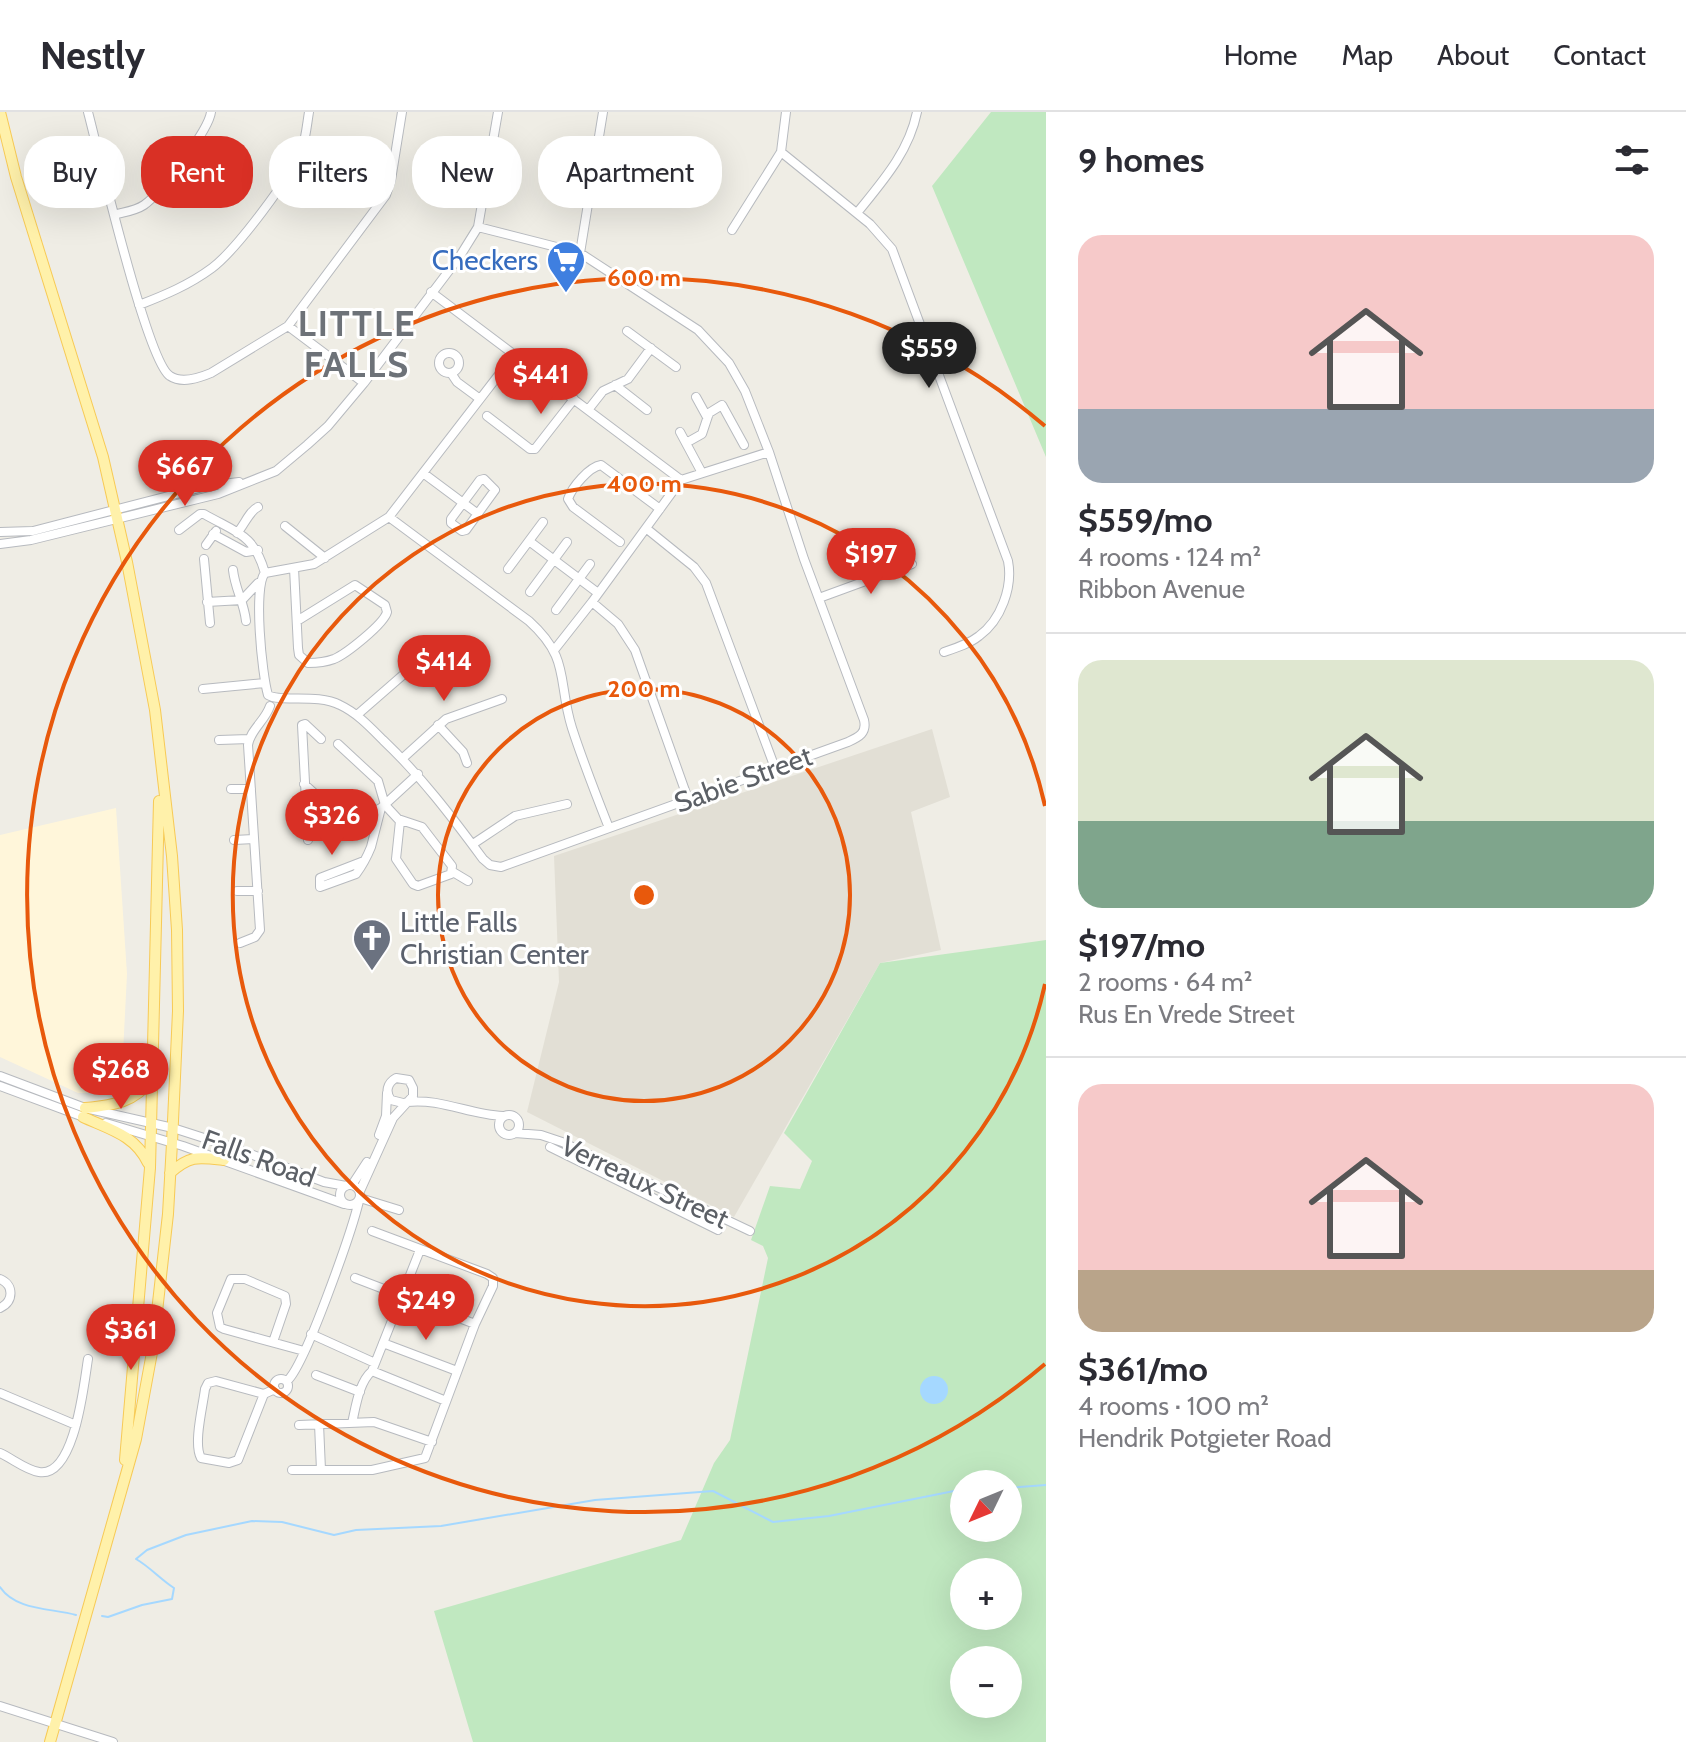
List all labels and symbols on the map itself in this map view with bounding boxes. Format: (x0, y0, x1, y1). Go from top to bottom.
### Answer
supermarket icon: Checkers (545, 239, 587, 294)
place label: Checkers (432, 243, 538, 277)
text: 600 m (607, 263, 681, 292)
district label: LITTLE FALLS (298, 301, 416, 386)
pin: $559 (882, 322, 976, 390)
pin: $441 (494, 348, 588, 416)
pin: $667 (138, 440, 232, 508)
text: 400 m (606, 469, 682, 498)
pin: $197 (824, 528, 918, 596)
pin: $414 (397, 635, 491, 703)
text: 200 m (608, 674, 680, 703)
street label: Sabie Street (670, 738, 816, 820)
pin: $326 (285, 789, 379, 857)
centre of rings (630, 881, 658, 909)
place label: Little Falls Christian Center (400, 905, 589, 971)
church icon: Little Falls Christian Center (351, 917, 393, 972)
pin: $268 (74, 1043, 168, 1111)
street label: Falls Road (198, 1122, 320, 1194)
street label: Verreaux Street (556, 1128, 734, 1236)
pin: $249 (379, 1274, 473, 1342)
pin: $361 (84, 1304, 178, 1372)
north arrow (950, 1470, 1022, 1542)

